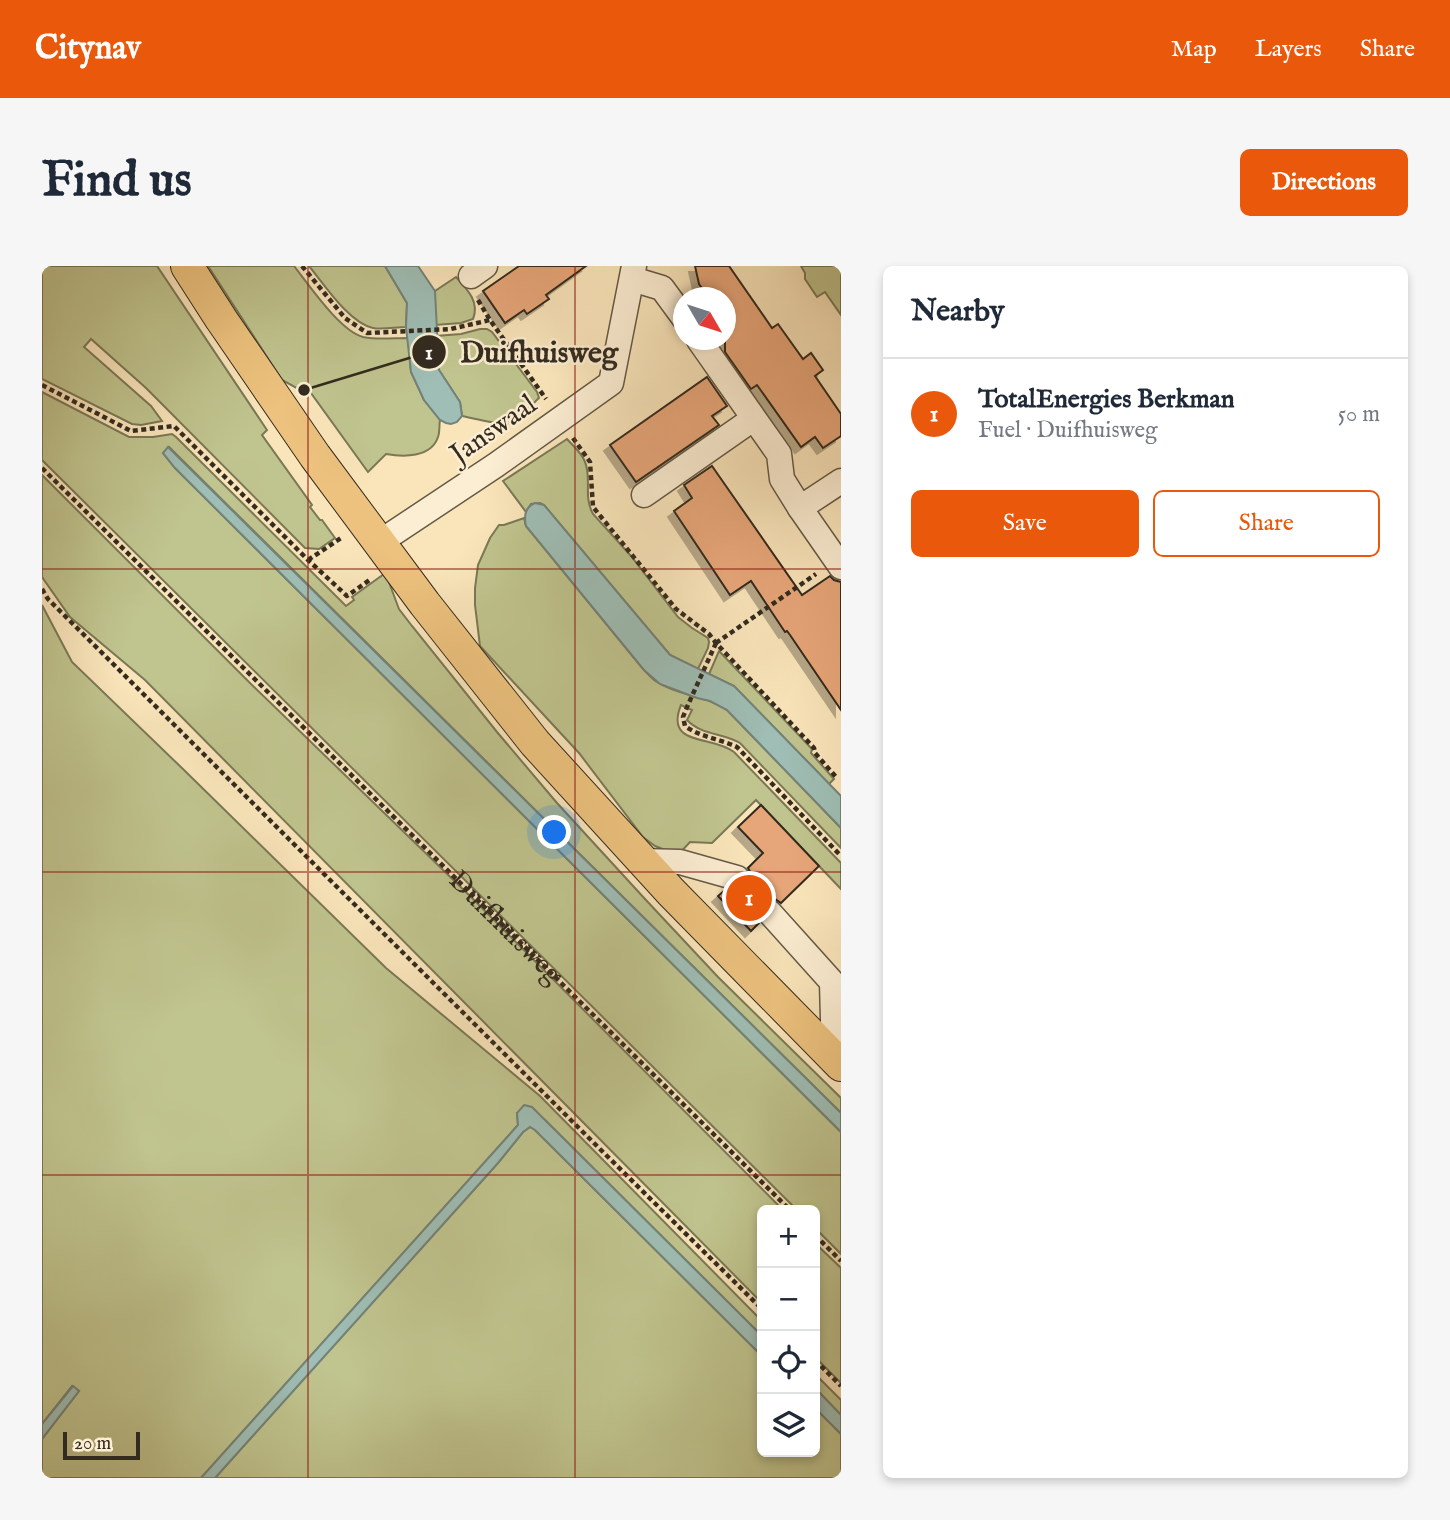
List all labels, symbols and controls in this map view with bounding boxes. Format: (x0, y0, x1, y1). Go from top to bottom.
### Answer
text: Citynav (35, 28, 141, 70)
text: Map (1171, 34, 1217, 65)
text: Layers (1255, 34, 1322, 65)
text: Share (1360, 34, 1415, 65)
button: Directions (1240, 149, 1408, 216)
text: Find us (42, 151, 192, 213)
north arrow (673, 287, 736, 350)
text: Nearby (911, 293, 1004, 331)
callout: Duifhuisweg (411, 326, 632, 377)
text: Duifhuisweg (460, 335, 620, 373)
text: 1 (425, 340, 433, 367)
text: TotalEnergies Berkman (978, 383, 1235, 416)
street label: Janswaal (441, 387, 544, 474)
text: 1 (930, 400, 938, 429)
text: 50 m (1338, 400, 1380, 429)
text: Fuel · Duifhuisweg (978, 416, 1158, 445)
button: Save (911, 490, 1139, 557)
button: Share (1153, 490, 1380, 557)
your location (537, 815, 571, 849)
street label: Duifhuisweg (441, 863, 571, 993)
pin: 1 (726, 872, 772, 924)
map controls (757, 1205, 820, 1457)
button: + (757, 1205, 820, 1268)
button: − (757, 1268, 820, 1331)
button: locate (757, 1331, 820, 1394)
button: layers (757, 1394, 820, 1457)
scale bar (63, 1429, 140, 1461)
text: 20 m (74, 1432, 111, 1456)

